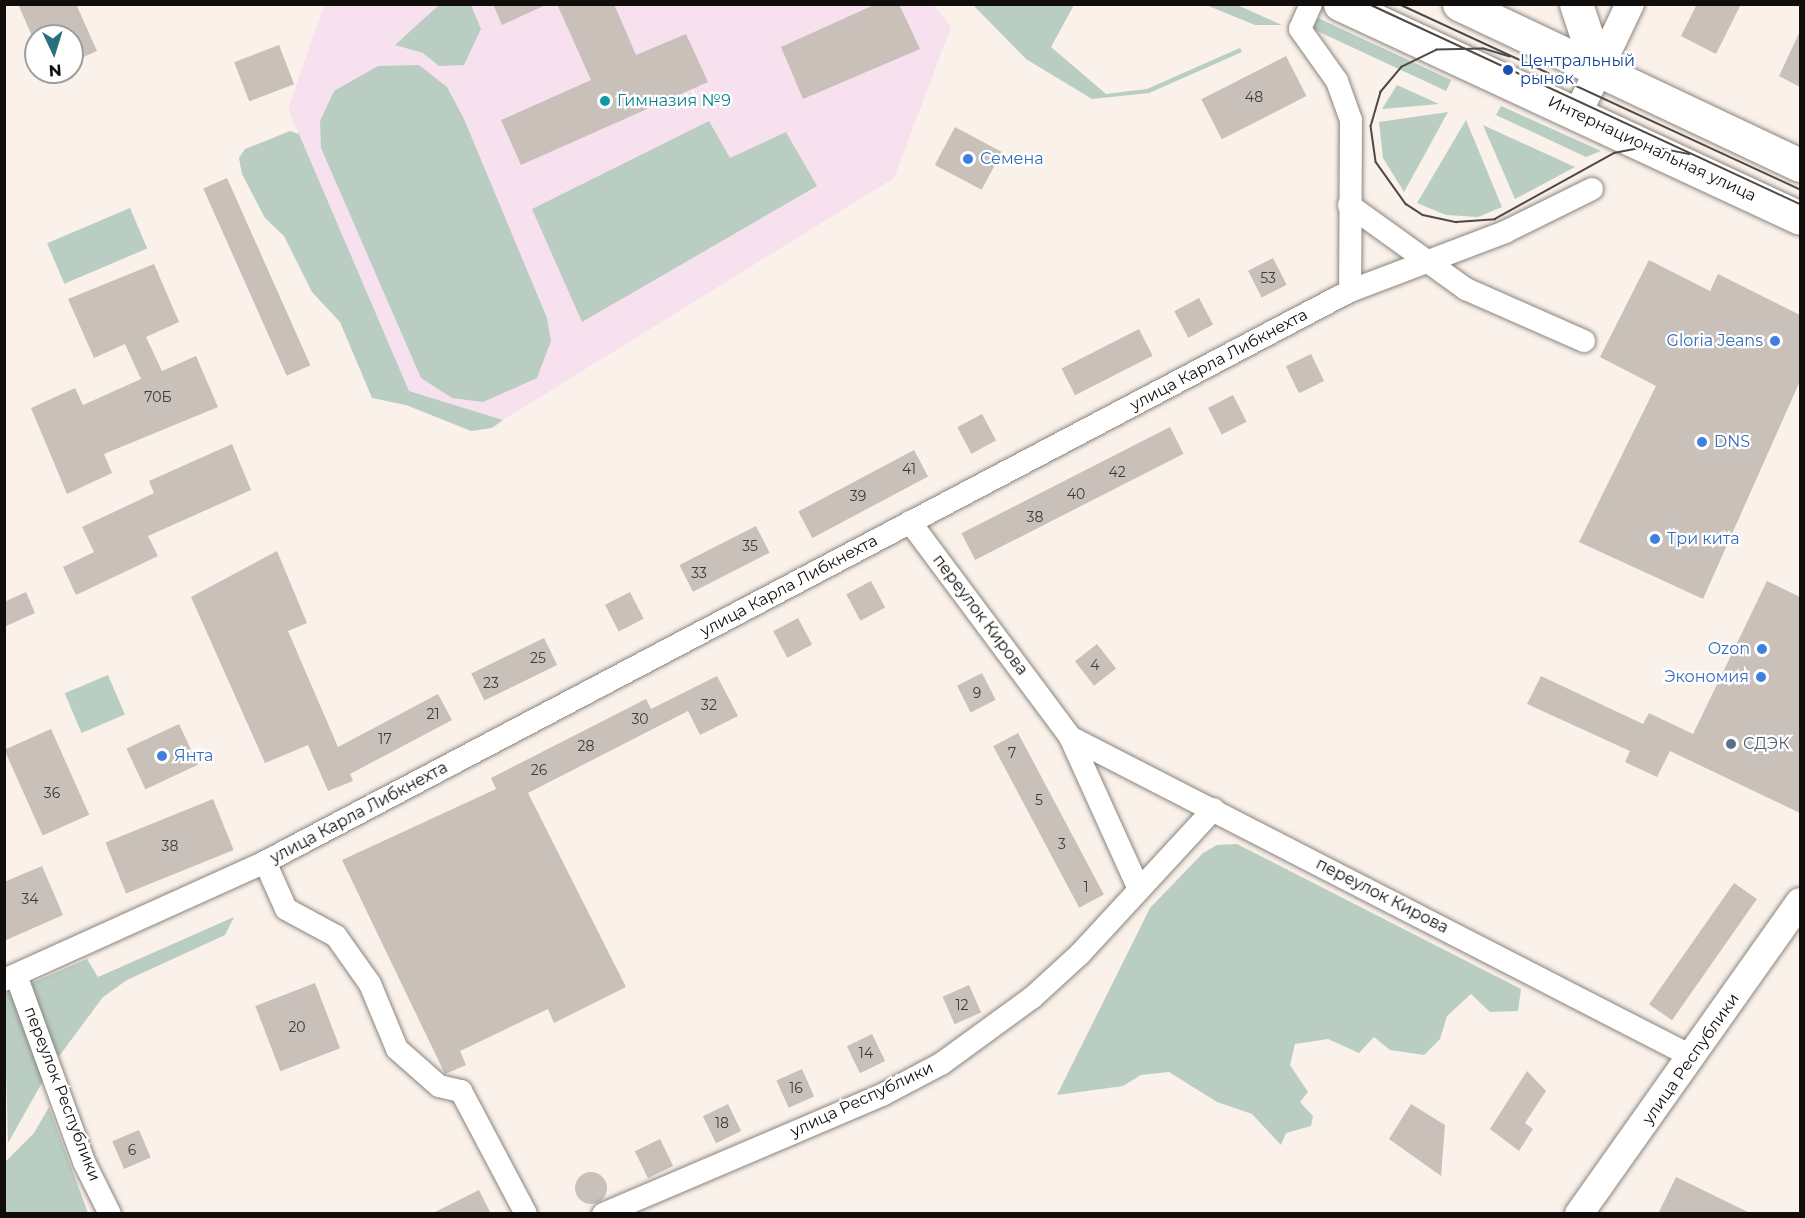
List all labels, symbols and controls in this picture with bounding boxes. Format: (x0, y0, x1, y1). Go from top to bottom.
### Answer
north arrow (24, 24, 84, 84)
place label: Центральный рынок (1520, 51, 1635, 89)
text: N (48, 61, 62, 80)
marker: Центральный рынок (1501, 63, 1515, 77)
house number: 48 (1245, 89, 1263, 105)
place label: Гимназия №9 (617, 91, 731, 111)
street label: Интернациональная улица (1545, 92, 1759, 206)
marker: Гимназия №9 (598, 94, 612, 108)
place label: Семена (980, 149, 1044, 169)
marker: Семена (961, 152, 975, 166)
house number: 53 (1260, 270, 1276, 286)
street label: улица Карла Либкнехта (1127, 305, 1311, 415)
place label: Gloria Jeans (1667, 331, 1763, 351)
marker: Gloria Jeans (1768, 334, 1782, 348)
house number: 70Б (144, 389, 172, 405)
place label: DNS (1714, 432, 1750, 452)
marker: DNS (1695, 435, 1709, 449)
house number: 41 (902, 461, 916, 477)
house number: 42 (1108, 464, 1126, 480)
house number: 40 (1067, 486, 1085, 502)
house number: 39 (850, 488, 866, 504)
house number: 38 (1027, 509, 1043, 525)
place label: Три кита (1667, 529, 1740, 549)
street label: улица Карла Либкнехта (697, 531, 881, 641)
marker: Три кита (1648, 532, 1662, 546)
house number: 35 (742, 538, 758, 554)
street label: переулок Кирова (928, 551, 1032, 679)
house number: 33 (691, 565, 707, 581)
place label: Ozon (1708, 639, 1750, 659)
marker: Ozon (1755, 642, 1769, 656)
house number: 25 (530, 650, 546, 666)
house number: 4 (1090, 657, 1100, 673)
place label: Экономия (1664, 667, 1749, 687)
marker: Экономия (1754, 670, 1768, 684)
house number: 23 (483, 675, 499, 691)
house number: 9 (973, 685, 981, 701)
house number: 32 (701, 697, 717, 713)
house number: 21 (426, 706, 440, 722)
house number: 30 (631, 711, 649, 727)
house number: 17 (378, 731, 392, 747)
place label: СДЭК (1743, 734, 1789, 754)
marker: СДЭК (1724, 737, 1738, 751)
house number: 28 (578, 738, 594, 754)
house number: 7 (1008, 745, 1016, 761)
place label: Янта (174, 746, 213, 766)
marker: Янта (155, 749, 169, 763)
street label: улица Карла Либкнехта (267, 758, 451, 868)
house number: 26 (531, 762, 547, 778)
house number: 36 (44, 785, 60, 801)
house number: 5 (1035, 792, 1043, 808)
house number: 3 (1058, 836, 1066, 852)
house number: 38 (162, 838, 178, 854)
street label: переулок Кирова (1313, 854, 1451, 938)
house number: 1 (1083, 879, 1089, 895)
house number: 34 (21, 891, 39, 907)
street label: улица Республики (1638, 990, 1744, 1128)
house number: 12 (955, 997, 969, 1013)
street label: переулок Республики (20, 1004, 104, 1184)
house number: 20 (288, 1019, 306, 1035)
house number: 14 (859, 1045, 873, 1061)
street label: улица Республики (787, 1058, 937, 1142)
house number: 16 (789, 1080, 803, 1096)
house number: 18 (715, 1115, 729, 1131)
house number: 6 (128, 1142, 136, 1158)

